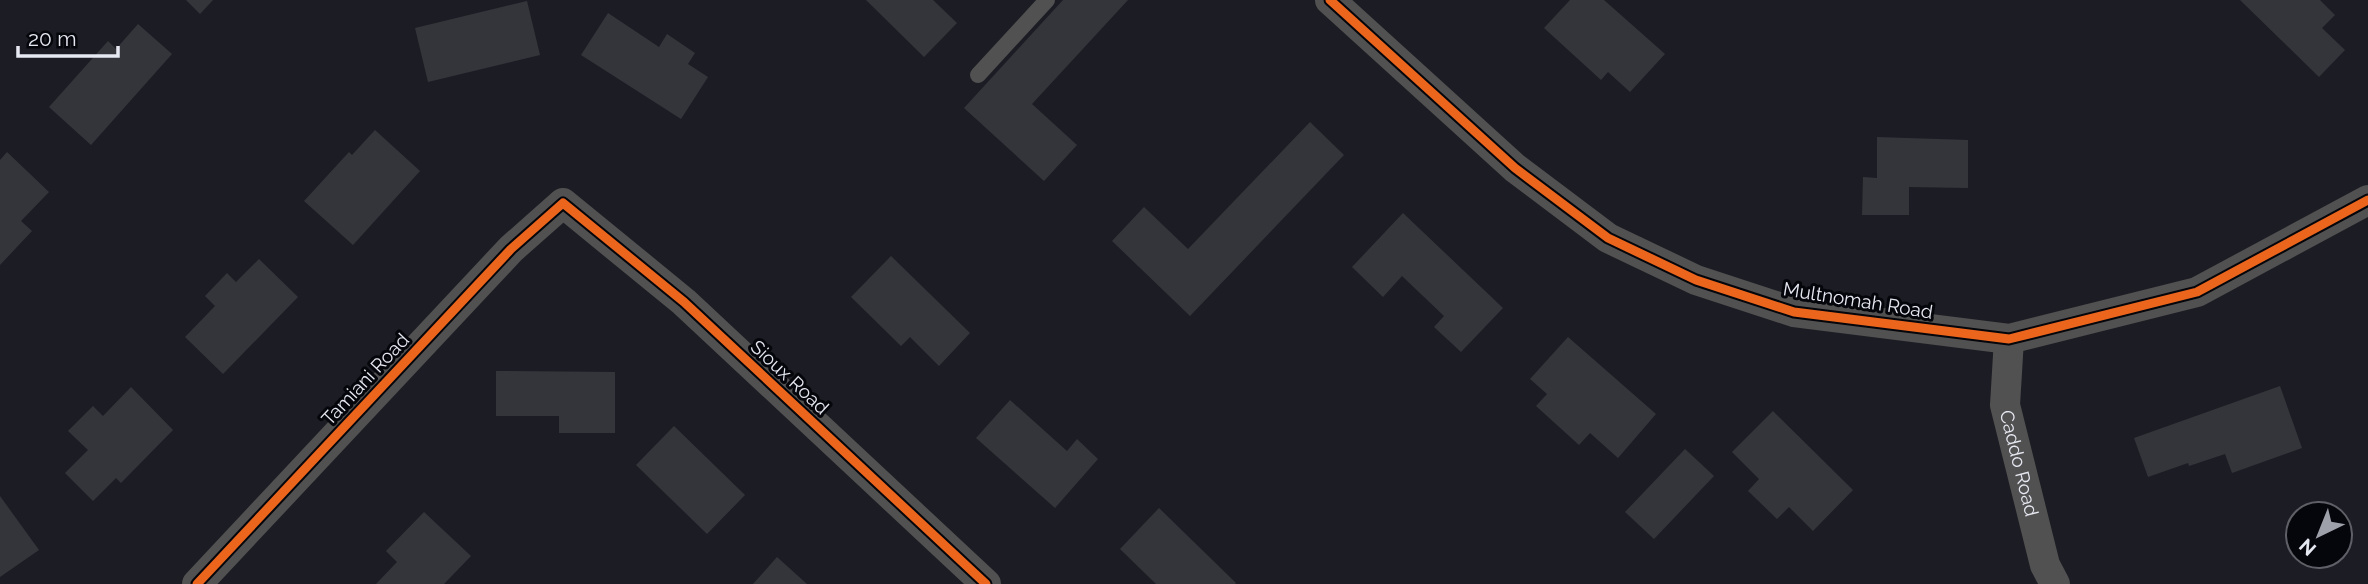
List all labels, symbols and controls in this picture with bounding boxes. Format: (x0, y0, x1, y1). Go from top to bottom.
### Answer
scale bar (18, 14, 117, 58)
text: 20 m (28, 26, 76, 51)
street label: Multnomah Road (1782, 277, 1934, 323)
street label: Tamiani Road (317, 329, 413, 429)
street label: Sioux Road (747, 335, 833, 419)
street label: Caddo Road (1996, 408, 2043, 519)
north arrow (2284, 500, 2354, 570)
text: N (2295, 534, 2320, 560)

